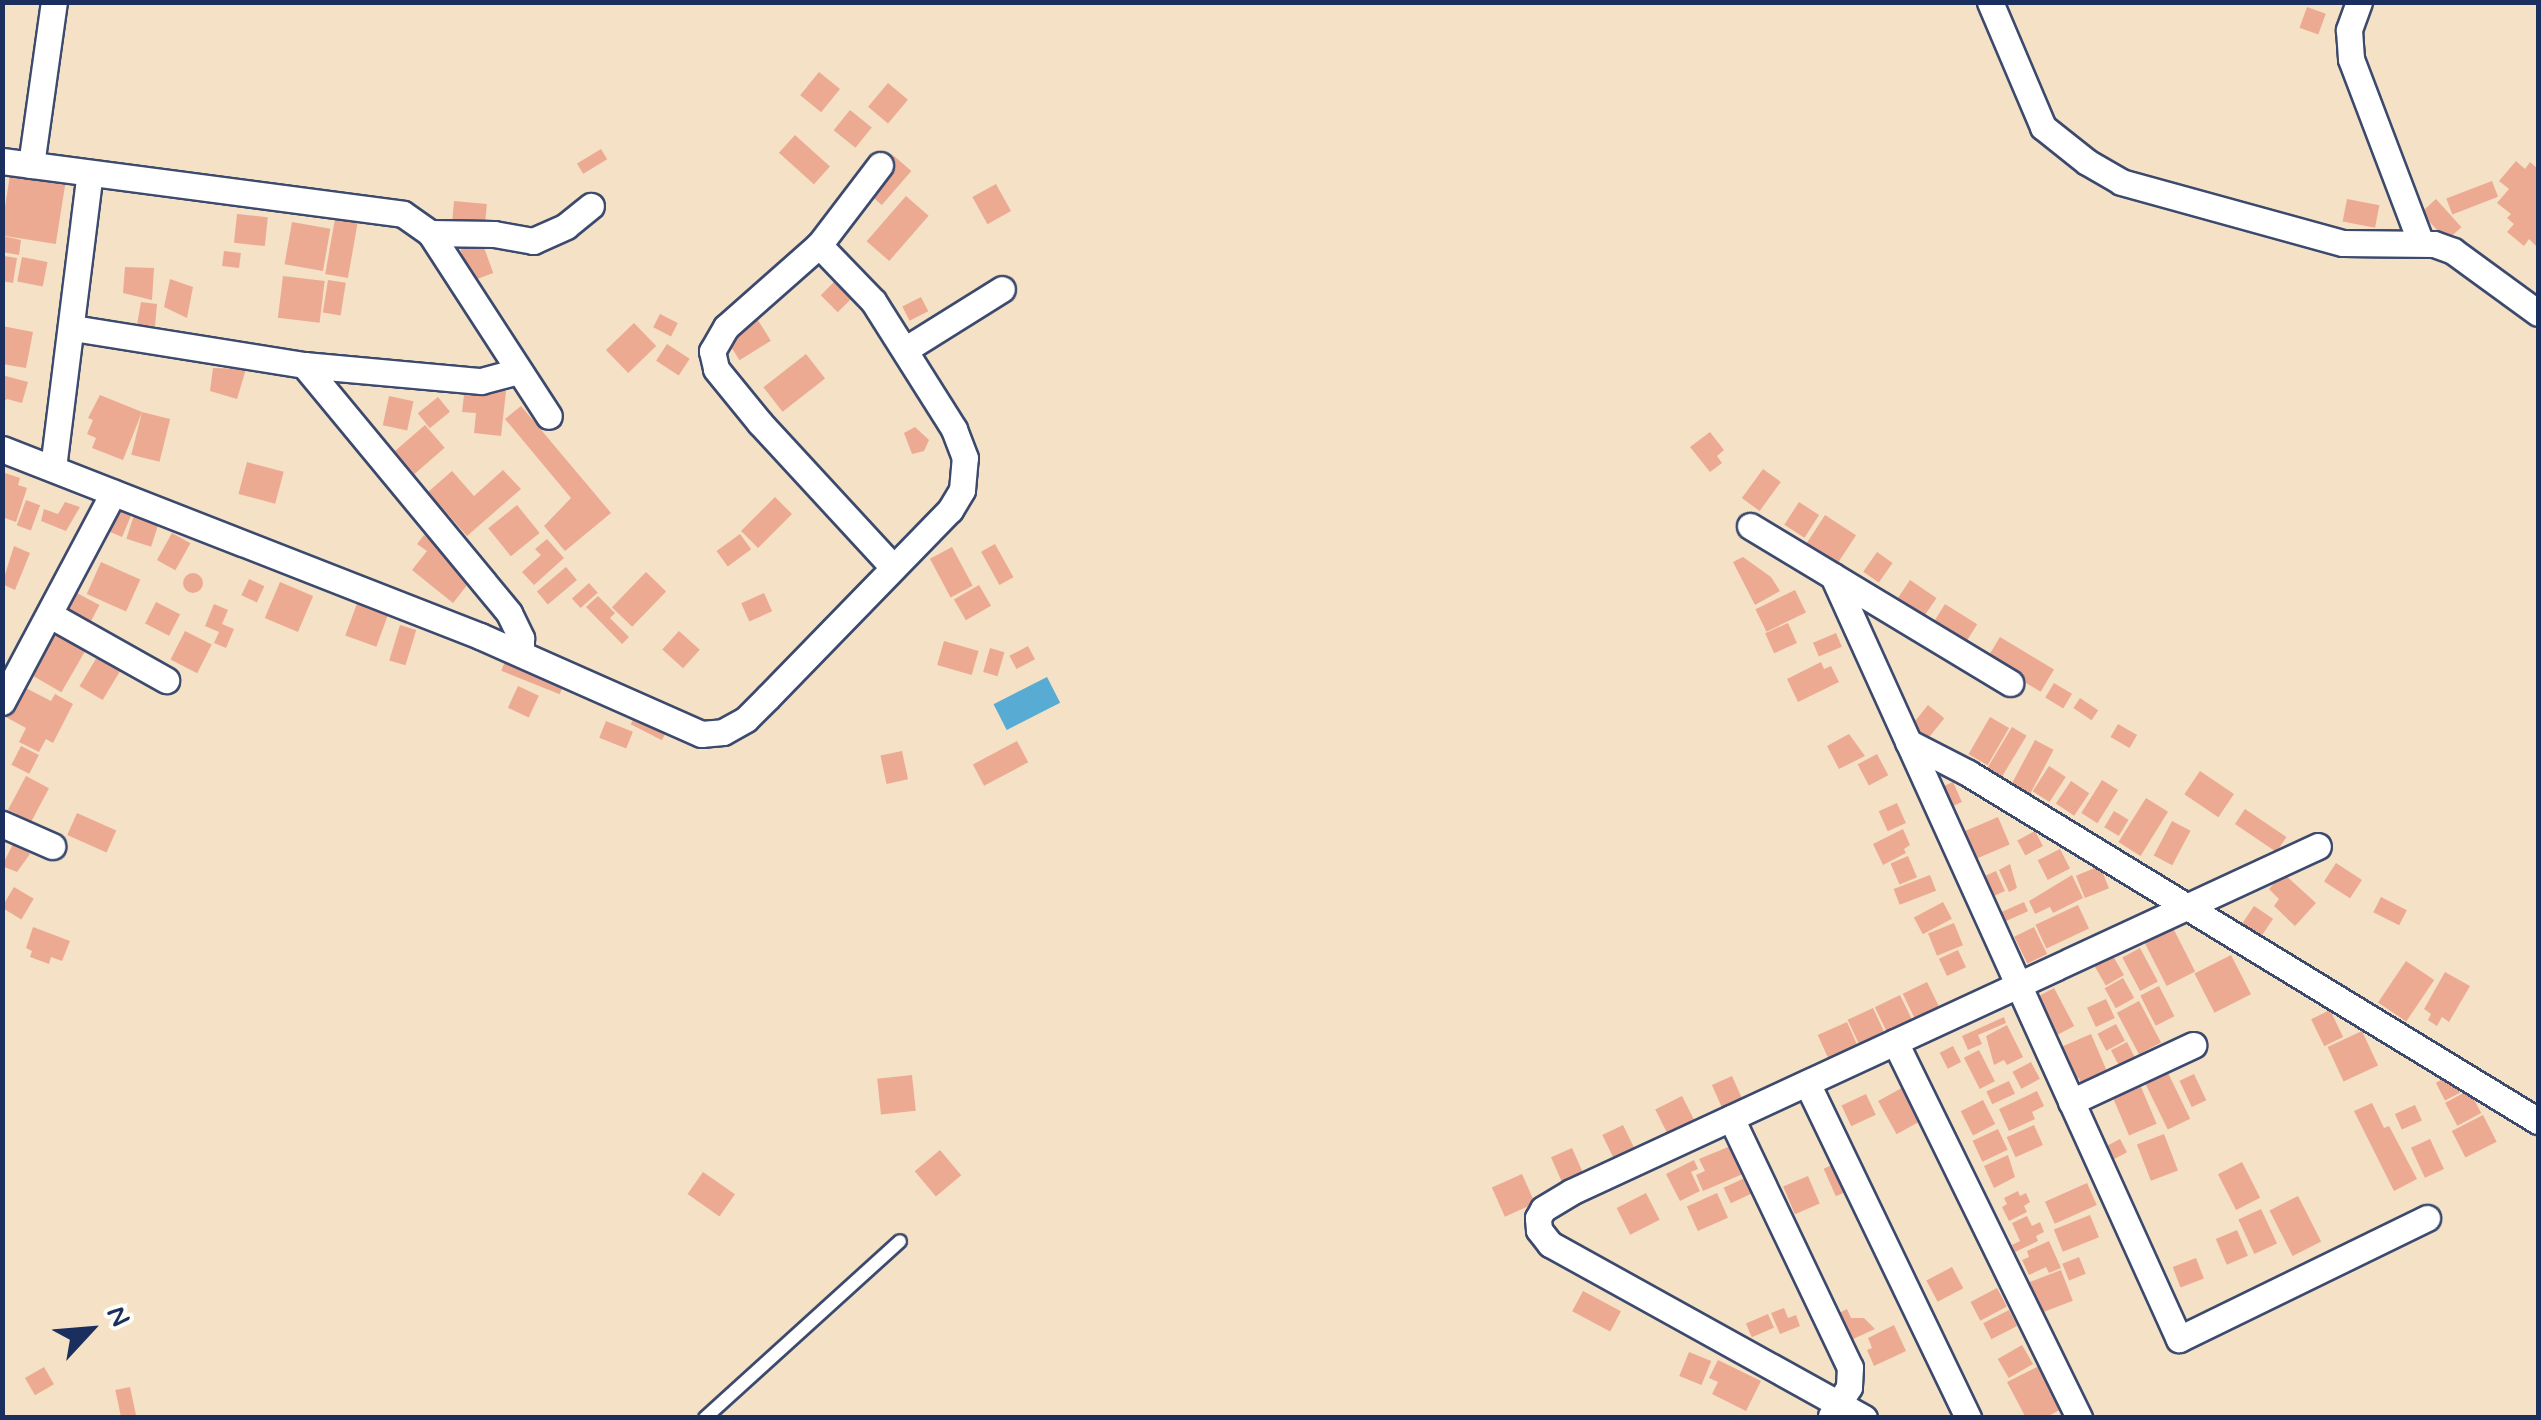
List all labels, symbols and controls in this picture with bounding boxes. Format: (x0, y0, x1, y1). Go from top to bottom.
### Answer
north arrow (40, 1280, 140, 1380)
text: N (97, 1300, 138, 1333)

